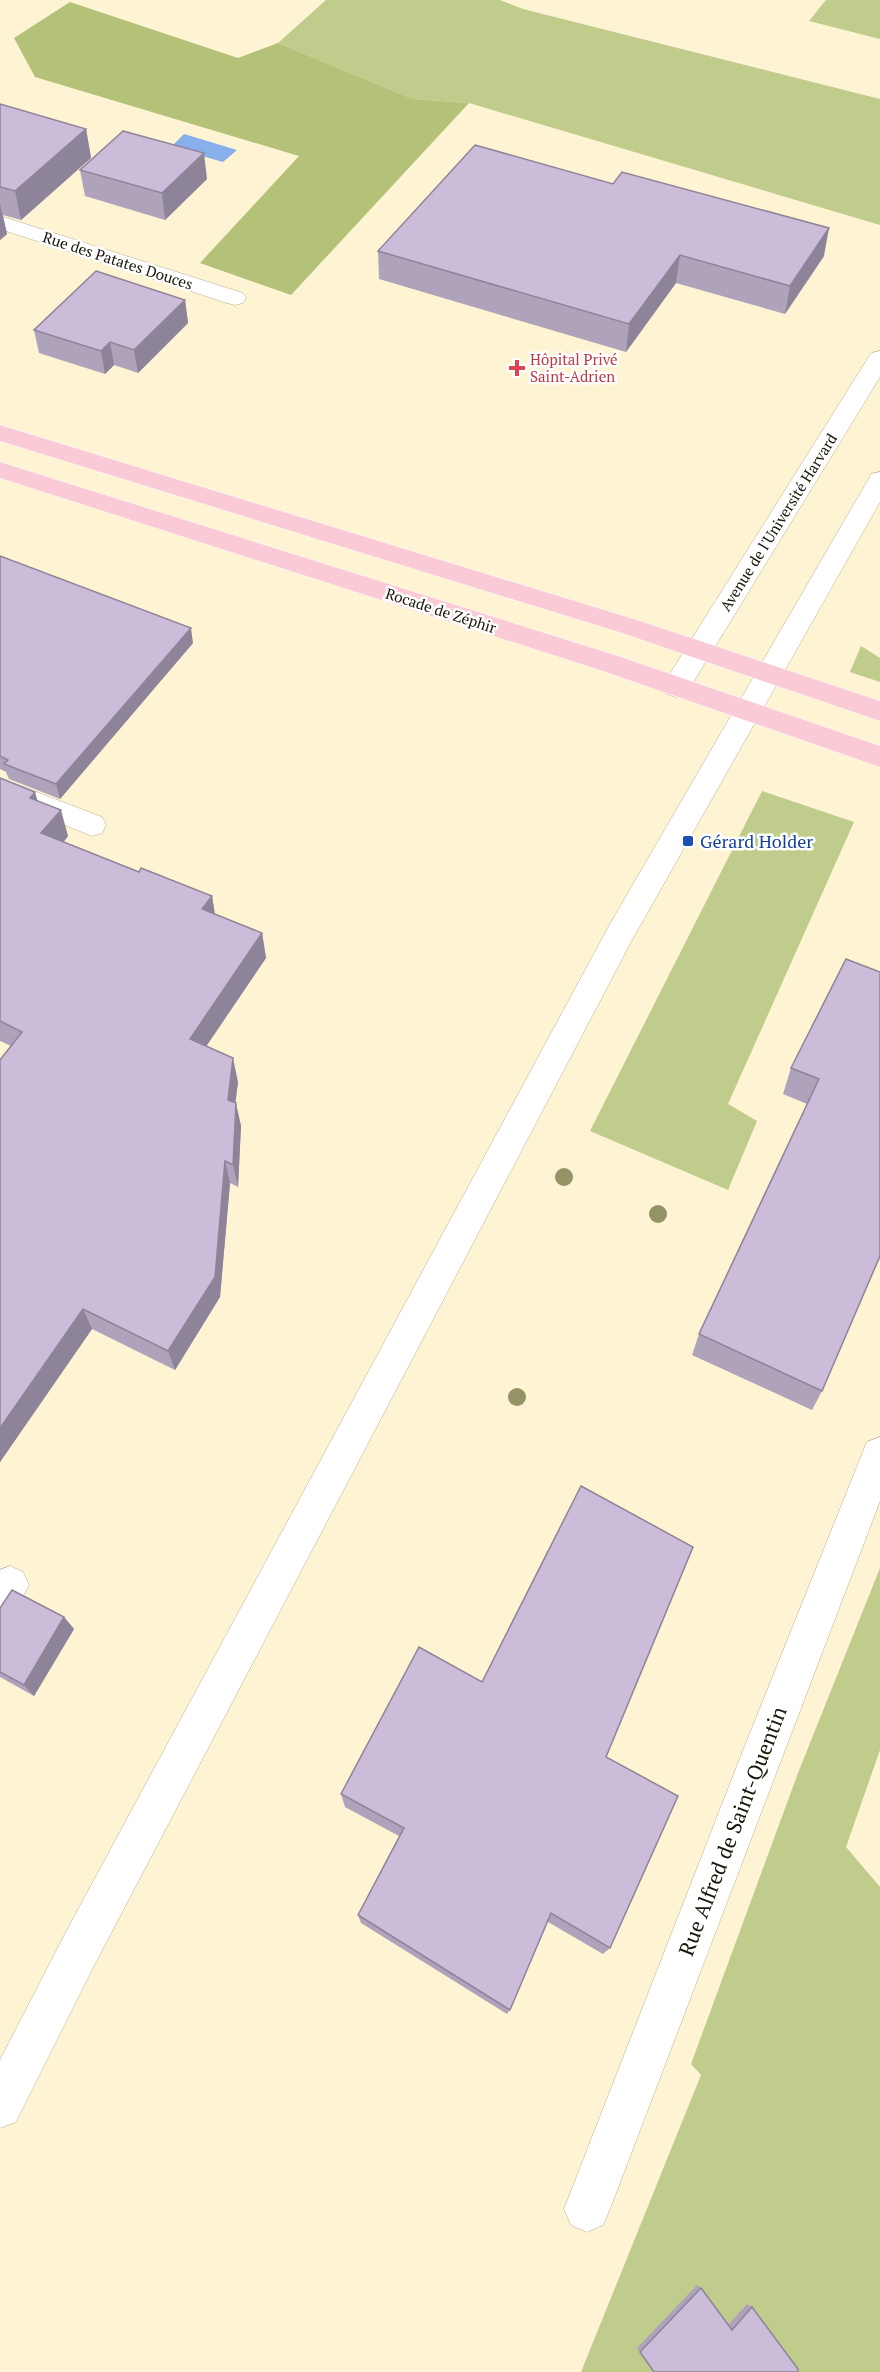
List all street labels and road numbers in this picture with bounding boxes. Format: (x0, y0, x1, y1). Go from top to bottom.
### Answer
street label: Rue des Patates Douces (40, 226, 196, 294)
street label: Avenue de l'Université Harvard (715, 429, 841, 615)
street label: Rocade de Zéphir (383, 583, 499, 637)
street label: Rue Alfred de Saint-Quentin (671, 1702, 793, 1960)

